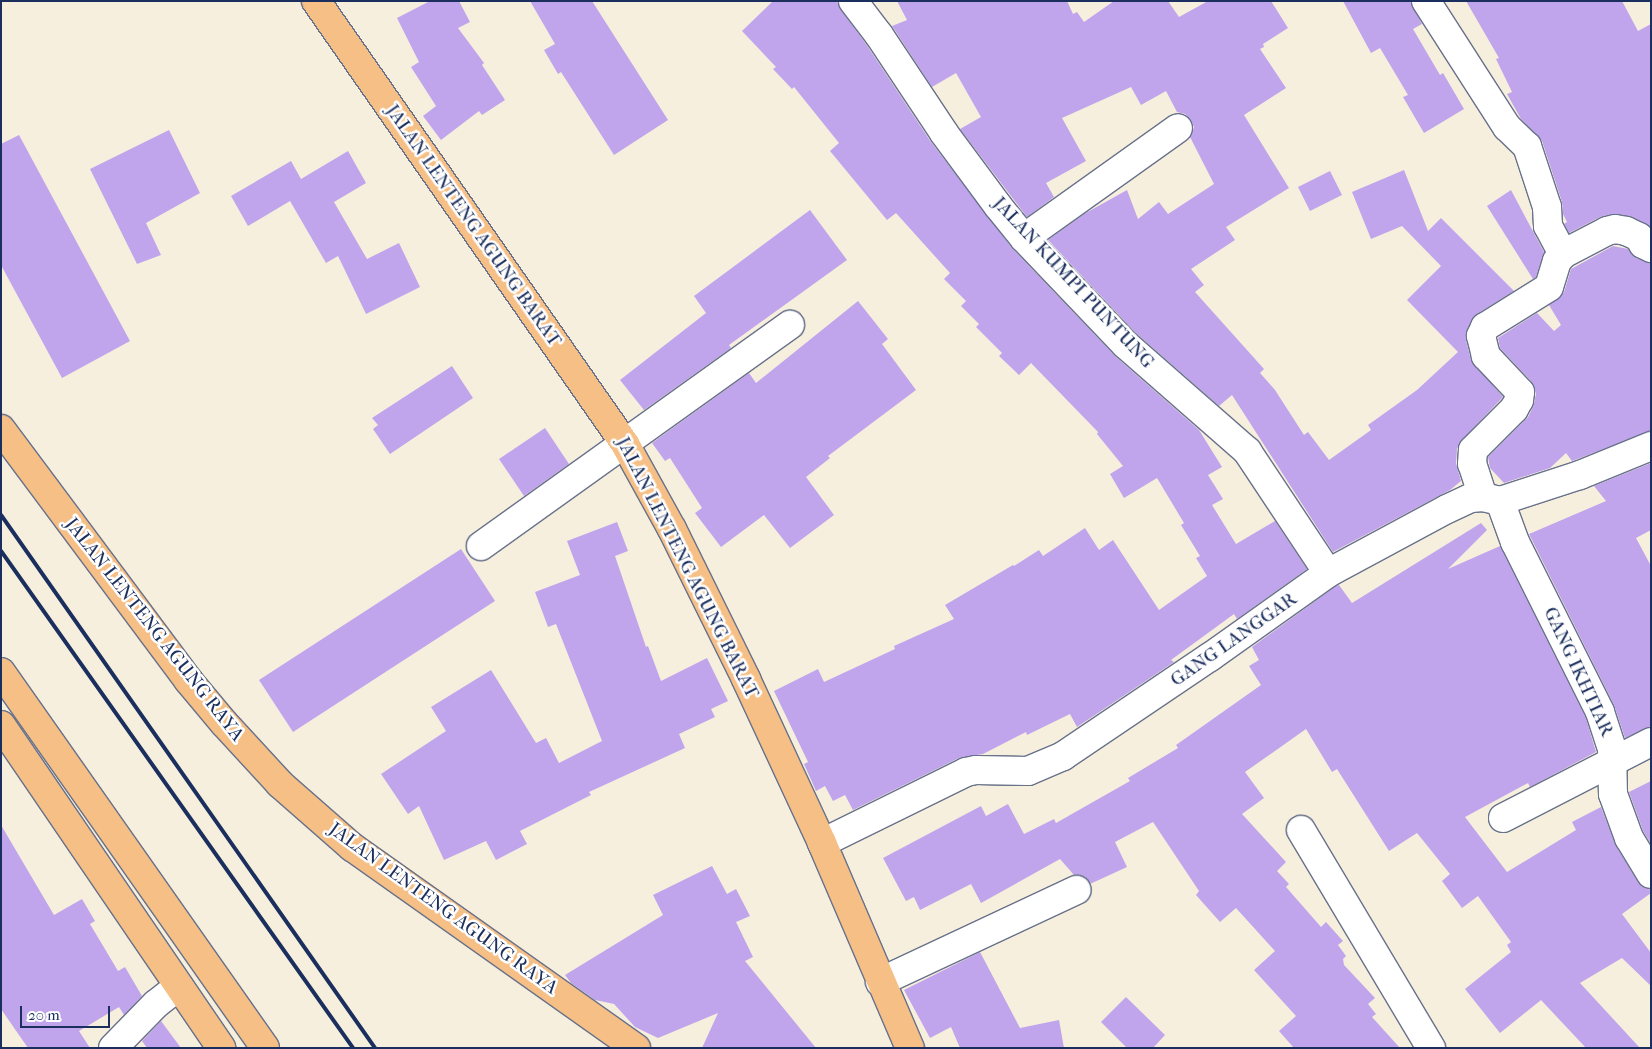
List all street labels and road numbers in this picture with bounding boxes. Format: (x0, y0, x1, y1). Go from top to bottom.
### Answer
street label: JALAN LENTENG AGUNG BARAT (380, 101, 566, 351)
street label: JALAN KUMPI PUNTUNG (988, 193, 1158, 373)
street label: JALAN LENTENG AGUNG BARAT (611, 433, 763, 703)
street label: JALAN LENTENG AGUNG RAYA (60, 514, 248, 746)
street label: GANG LANGGAR (1167, 588, 1301, 692)
street label: GANG IKHTIAR (1538, 604, 1618, 740)
street label: JALAN LENTENG AGUNG RAYA (324, 818, 562, 1000)

